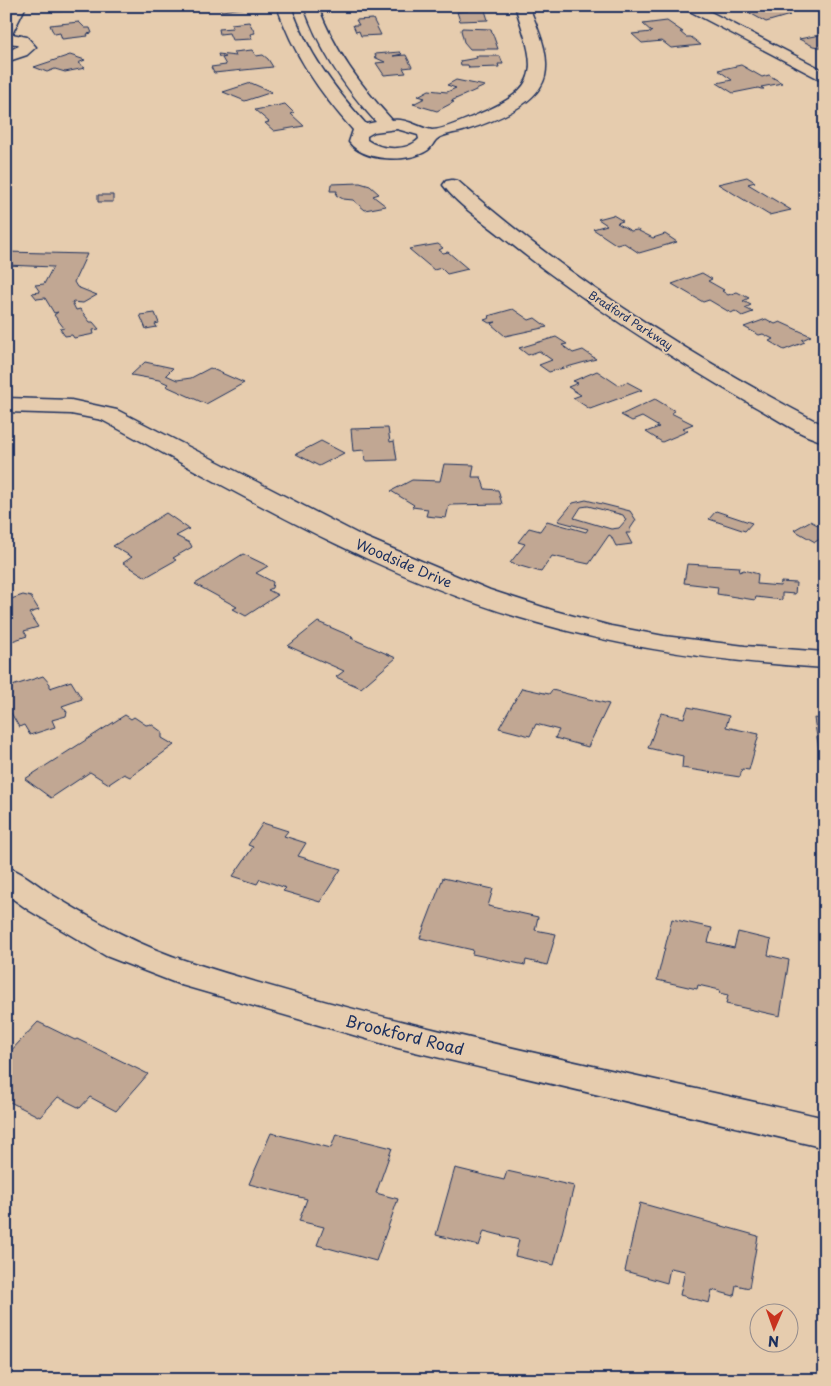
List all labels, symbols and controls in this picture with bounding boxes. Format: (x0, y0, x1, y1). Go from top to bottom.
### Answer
street label: Bradford Parkway (585, 286, 677, 354)
street label: Woodside Drive (353, 533, 455, 593)
street label: Brookford Road (343, 1008, 467, 1060)
north arrow (748, 1304, 798, 1354)
text: N (768, 1331, 779, 1352)

